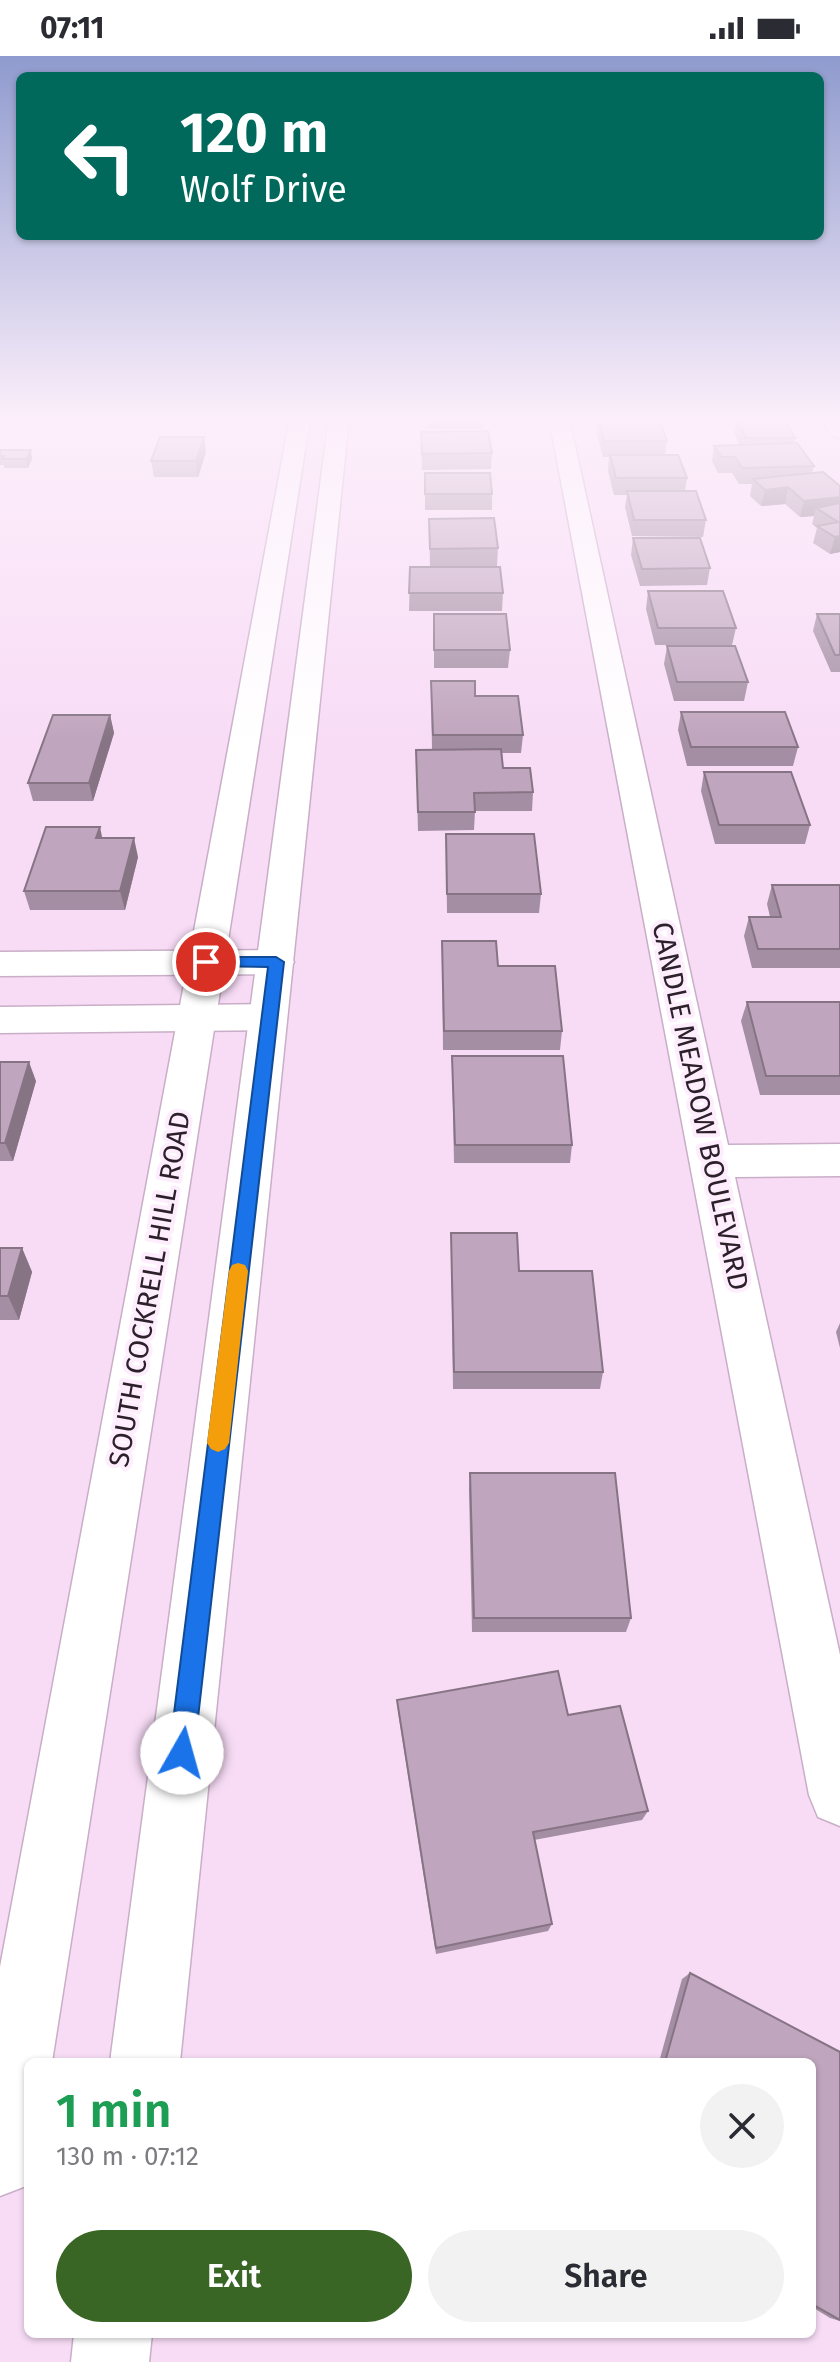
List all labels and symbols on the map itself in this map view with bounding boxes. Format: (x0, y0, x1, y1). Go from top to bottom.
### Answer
street label: CANDLE MEADOW BOULEVARD (645, 919, 756, 1293)
pin (172, 928, 240, 996)
street label: SOUTH COCKRELL HILL ROAD (102, 1109, 197, 1469)
position arrow (140, 1711, 224, 1795)

